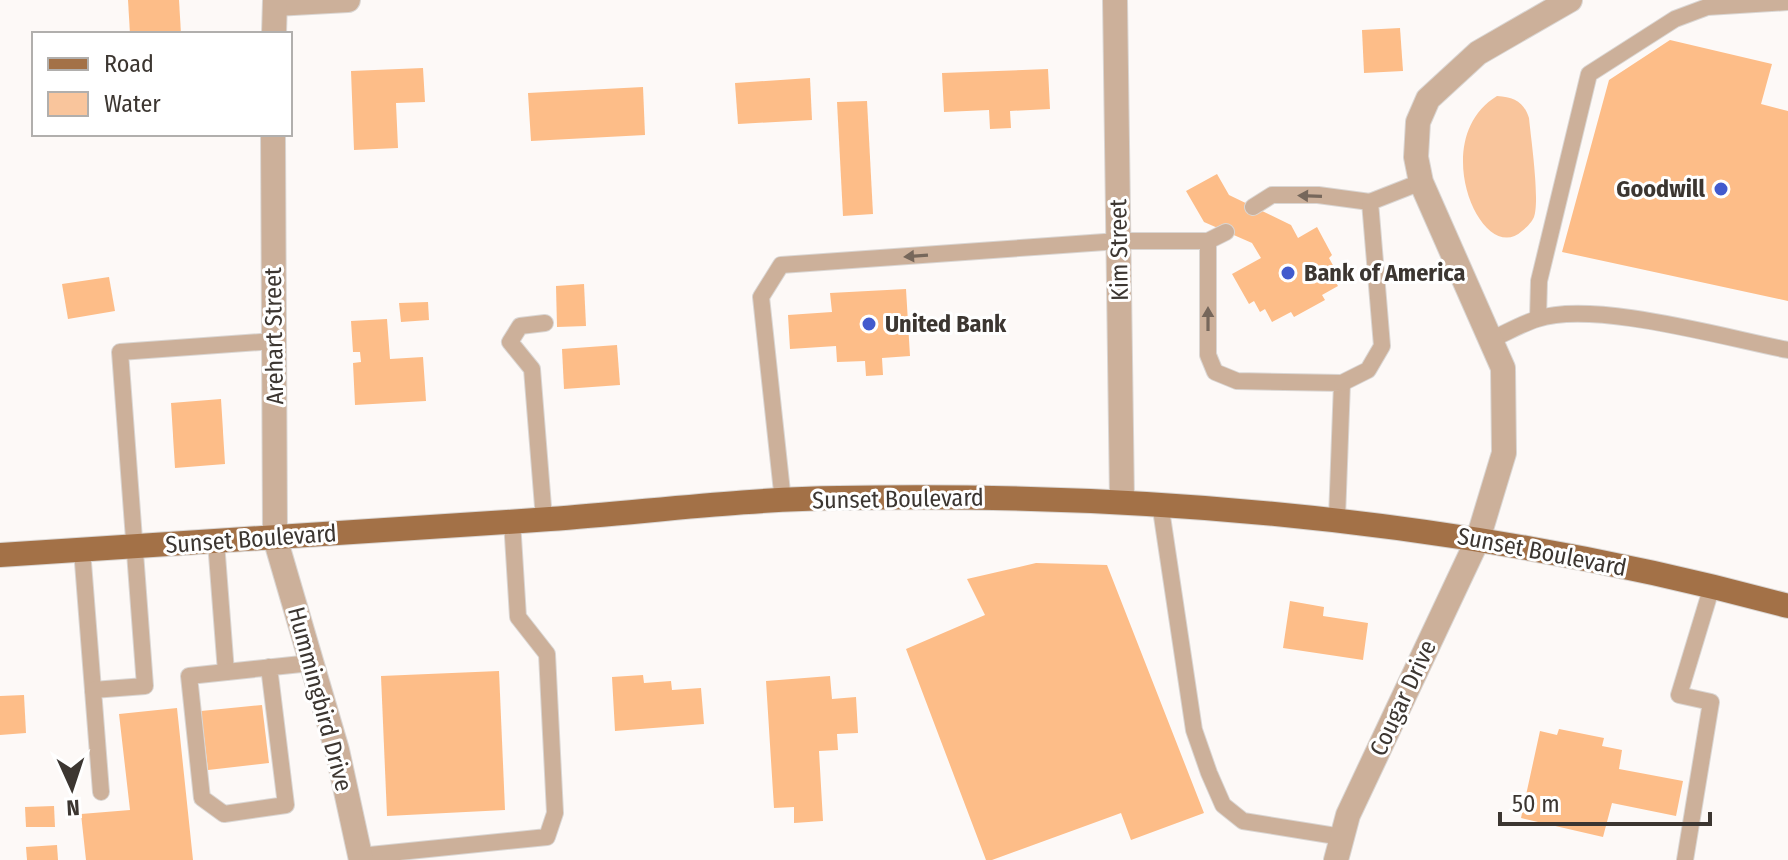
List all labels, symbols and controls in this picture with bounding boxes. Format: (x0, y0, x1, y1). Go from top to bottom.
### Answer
legend (32, 32, 292, 136)
text: Road (104, 50, 154, 78)
text: Water (104, 90, 161, 118)
place label: Goodwill (1616, 175, 1705, 203)
marker: Goodwill (1712, 180, 1730, 198)
one-way arrow (1297, 189, 1322, 202)
street label: Kim Street (1104, 199, 1134, 301)
one-way arrow (903, 250, 928, 263)
place label: Bank of America (1304, 259, 1466, 287)
marker: Bank of America (1279, 264, 1297, 282)
street label: Arehart Street (259, 267, 289, 405)
one-way arrow (1202, 306, 1214, 331)
place label: United Bank (885, 310, 1007, 338)
marker: United Bank (860, 315, 878, 333)
street label: Sunset Boulevard (812, 484, 984, 514)
street label: Sunset Boulevard (164, 519, 338, 559)
street label: Sunset Boulevard (1455, 522, 1629, 582)
street label: Hummingbird Drive (282, 604, 358, 794)
street label: Cougar Drive (1364, 636, 1442, 760)
north arrow (32, 748, 112, 828)
scale bar (1500, 776, 1710, 826)
text: 50 m (1512, 790, 1560, 818)
text: N (66, 794, 80, 821)

